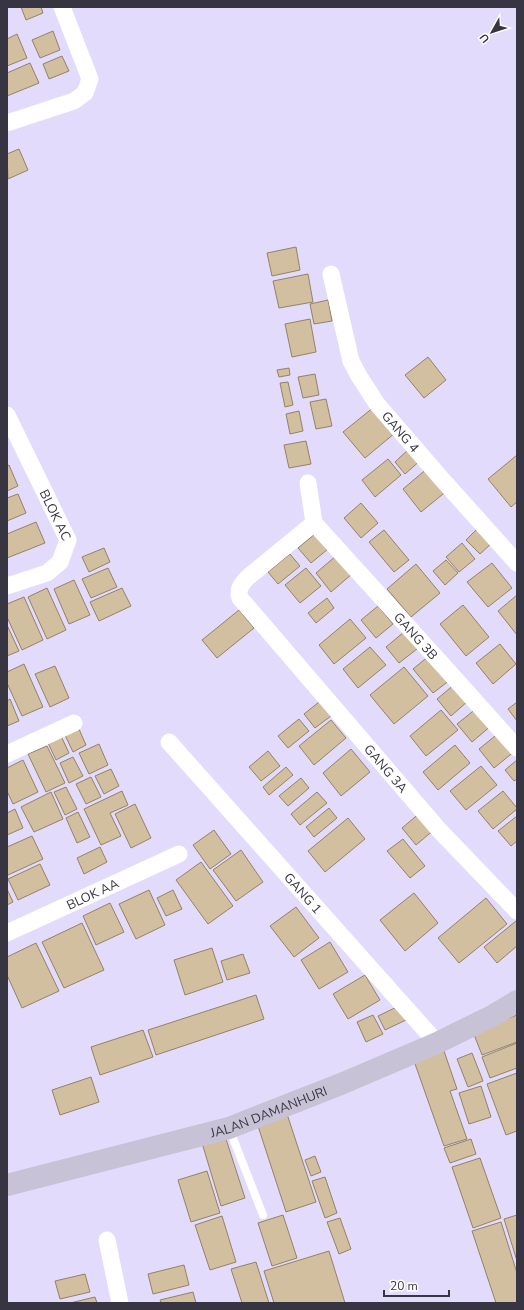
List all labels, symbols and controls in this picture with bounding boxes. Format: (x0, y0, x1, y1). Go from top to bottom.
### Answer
north arrow (472, 12, 512, 52)
text: U (476, 30, 493, 46)
street label: GANG 4 (377, 408, 423, 457)
street label: BLOK AC (35, 487, 75, 544)
street label: GANG 3B (389, 609, 441, 664)
street label: GANG 3A (359, 741, 412, 797)
street label: GANG 1 (280, 869, 326, 918)
street label: BLOK AA (64, 875, 122, 915)
street label: JALAN DAMANHURI (208, 1082, 330, 1143)
scale bar (384, 1272, 449, 1298)
text: 20 m (390, 1278, 418, 1294)

